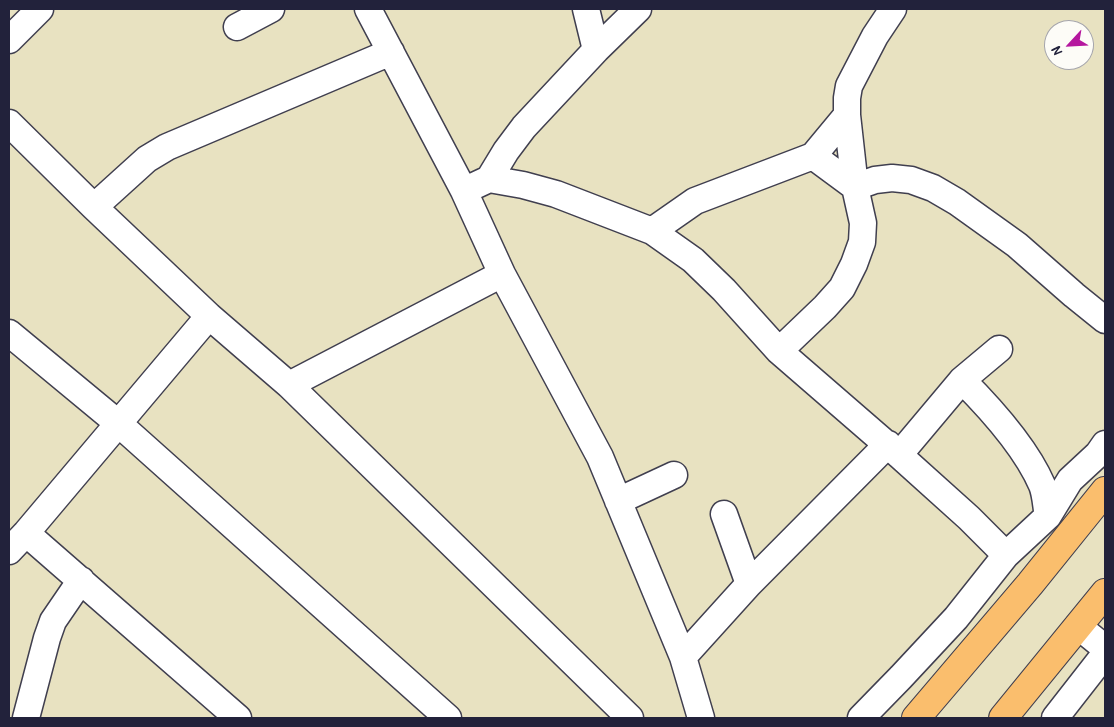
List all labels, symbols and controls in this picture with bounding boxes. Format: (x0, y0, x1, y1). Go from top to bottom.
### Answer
north arrow (1044, 20, 1094, 70)
text: N (1046, 44, 1066, 59)

